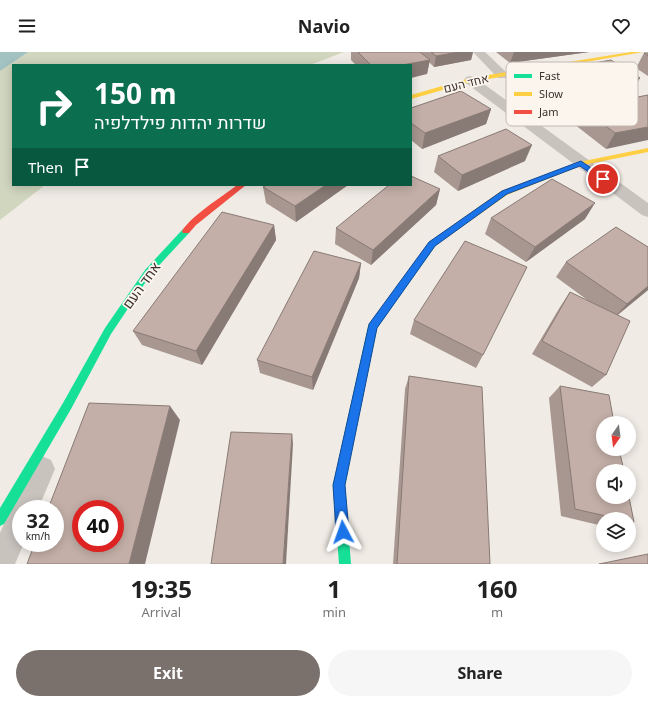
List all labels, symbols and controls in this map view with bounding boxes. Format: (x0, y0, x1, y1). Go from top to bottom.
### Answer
text: Navio (298, 14, 350, 38)
icon: menu (16, 15, 38, 37)
icon: heart (610, 15, 632, 37)
legend (506, 62, 638, 126)
text: Fast (539, 68, 560, 83)
street label: אחד העם (442, 69, 491, 97)
text: 150 m (94, 74, 177, 112)
icon: right (28, 80, 80, 132)
text: Slow (539, 86, 563, 101)
text: Jam (538, 104, 558, 119)
text: שדרות יהדות פילדלפיה (94, 110, 266, 134)
icon: arrive (71, 156, 93, 178)
text: Then (28, 157, 63, 177)
pin (586, 162, 620, 196)
icon: arrive (592, 168, 614, 190)
street label: אחד העם (118, 258, 164, 312)
north arrow (596, 416, 636, 456)
map controls (596, 416, 636, 552)
button: sound (596, 464, 636, 504)
speed limit sign: 40 (72, 500, 124, 552)
text: 32 (27, 507, 49, 534)
position arrow (322, 511, 364, 553)
button: layers (596, 512, 636, 552)
text: km/h (26, 529, 50, 543)
text: 19:35 (130, 572, 192, 605)
text: 1 (327, 572, 341, 605)
text: 160 (476, 572, 518, 605)
text: Arrival (141, 603, 181, 621)
text: min (322, 603, 346, 621)
text: m (491, 603, 503, 621)
button: Exit (16, 650, 320, 696)
button: Share (328, 650, 632, 696)

